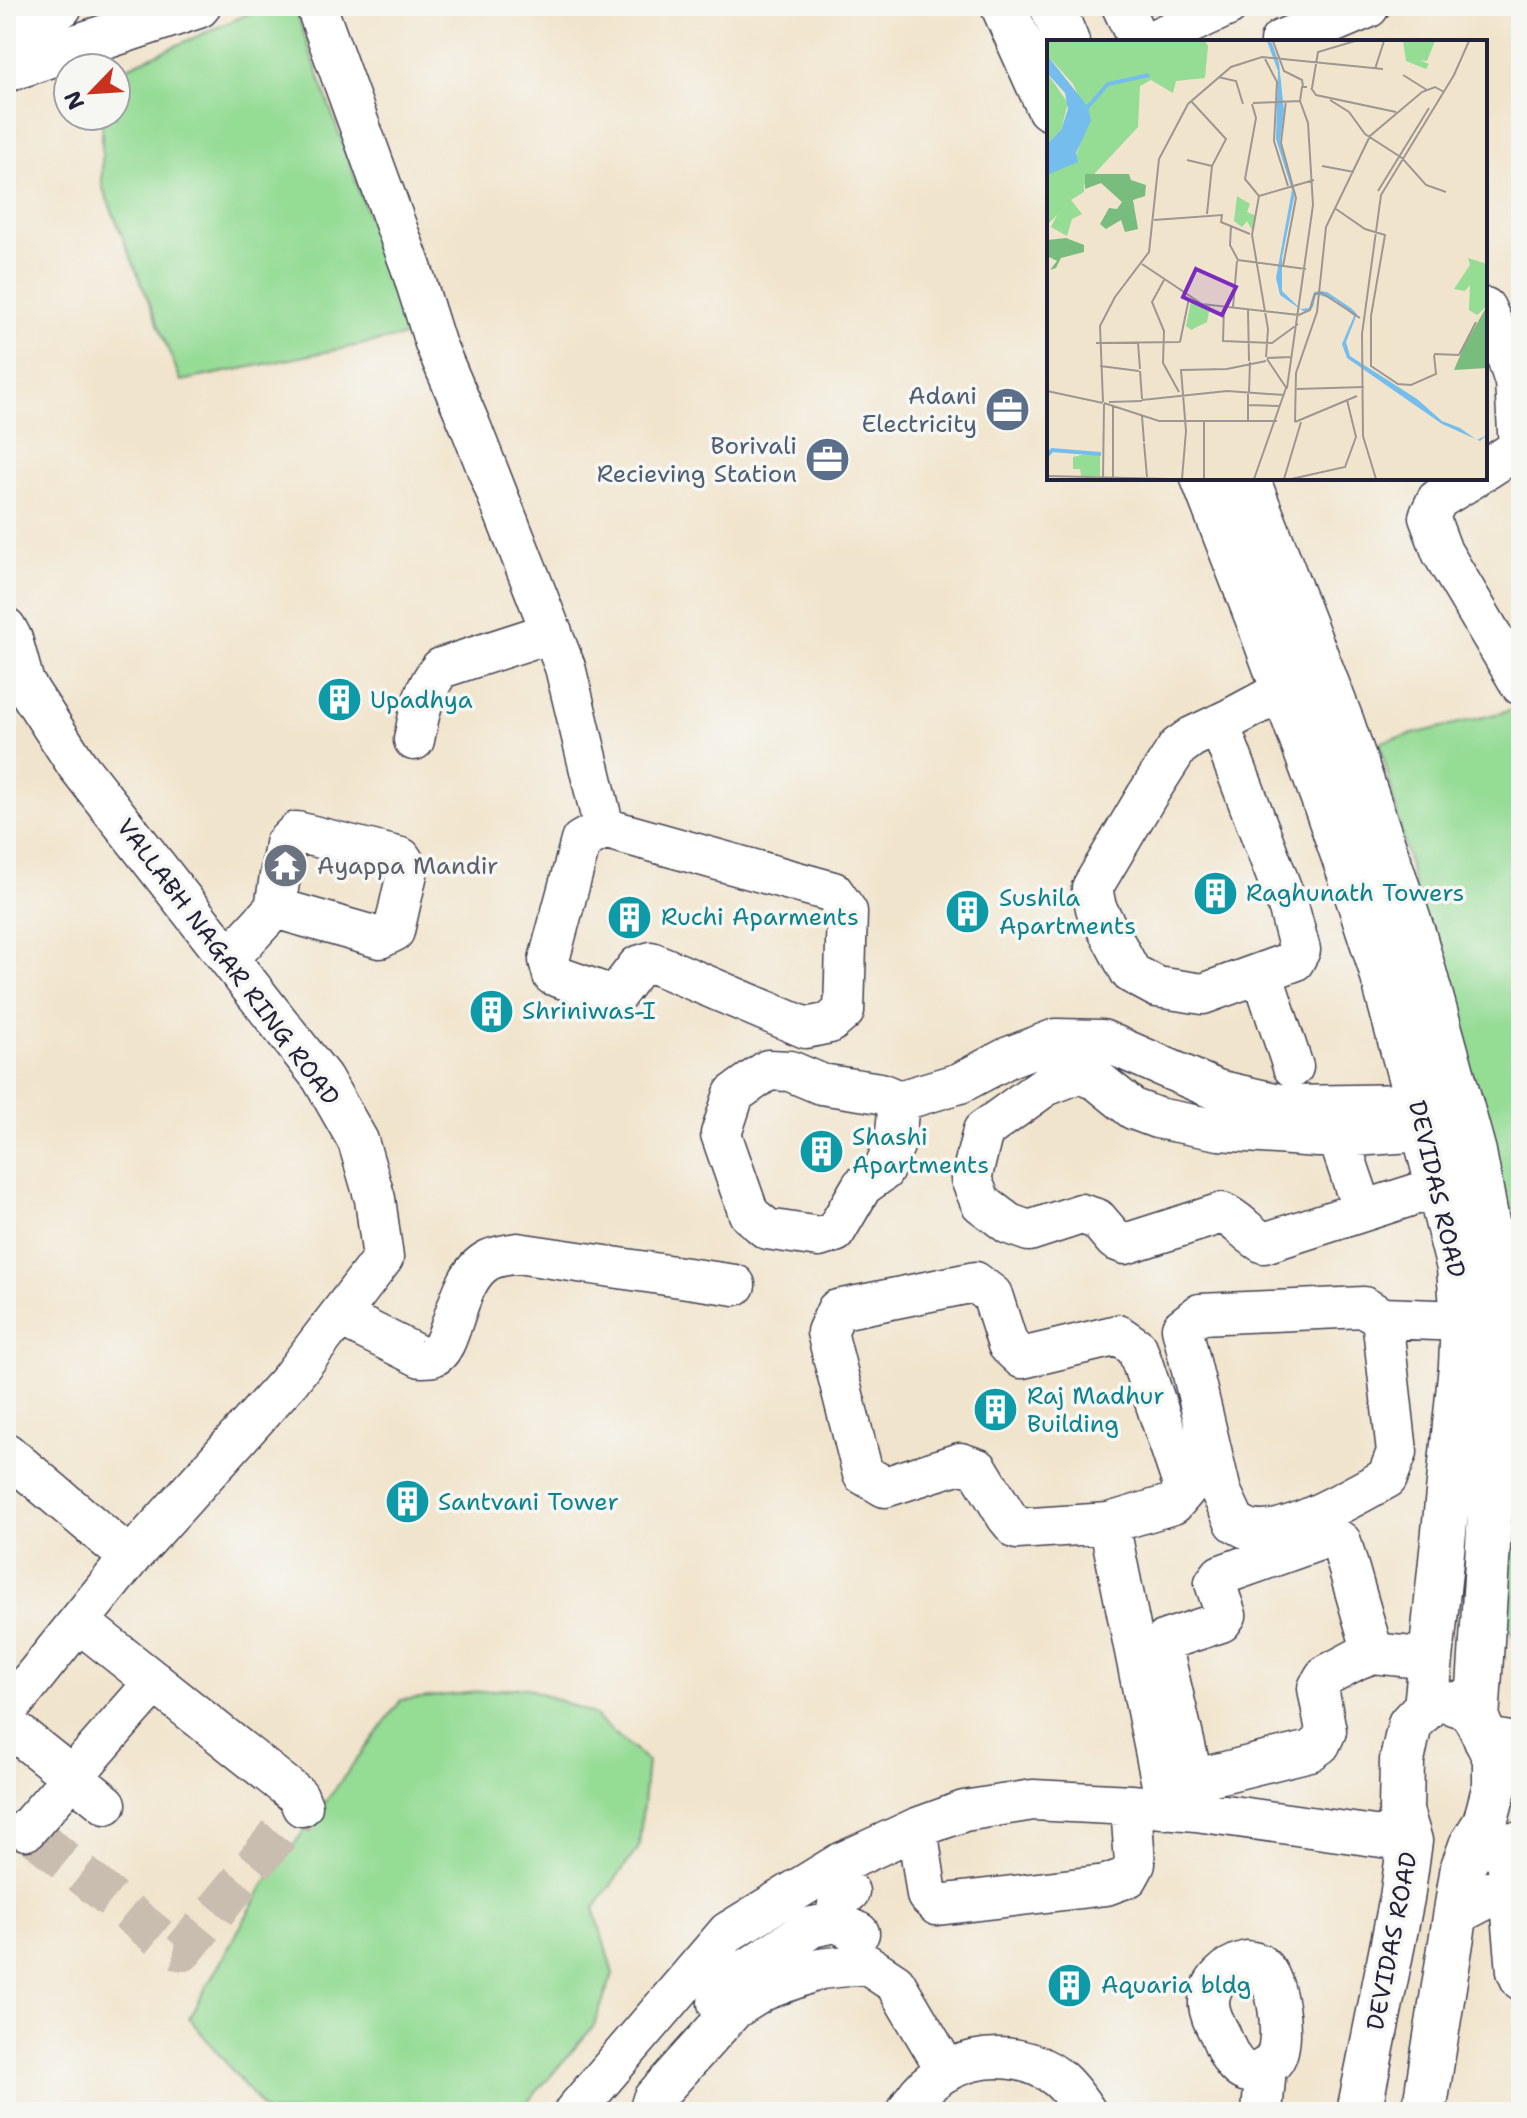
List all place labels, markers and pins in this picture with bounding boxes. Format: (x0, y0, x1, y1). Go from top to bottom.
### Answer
place label: Adani Electricity (862, 380, 977, 440)
office icon: Adani Electricity (984, 386, 1032, 434)
place label: Borivali Recieving Station (597, 430, 797, 490)
office icon: Borivali Recieving Station (804, 436, 852, 484)
building icon: Upadhya (315, 676, 363, 724)
place label: Upadhya (370, 684, 473, 716)
temple icon: Ayappa Mandir (262, 842, 310, 890)
place label: Ayappa Mandir (317, 850, 498, 882)
building icon: Raghunath Towers (1191, 869, 1239, 917)
place label: Raghunath Towers (1246, 877, 1464, 909)
place label: Sushila Apartments (999, 882, 1136, 942)
building icon: Sushila Apartments (944, 888, 992, 936)
building icon: Ruchi Aparments (606, 893, 654, 941)
place label: Ruchi Aparments (661, 901, 859, 933)
building icon: Shriniwas-I (467, 987, 515, 1035)
place label: Shriniwas-I (522, 995, 656, 1027)
place label: Shashi Apartments (852, 1121, 989, 1181)
building icon: Shashi Apartments (797, 1127, 845, 1175)
place label: Raj Madhur Building (1027, 1380, 1165, 1440)
building icon: Raj Madhur Building (972, 1386, 1020, 1434)
building icon: Santvani Tower (383, 1478, 431, 1526)
place label: Santvani Tower (438, 1486, 619, 1518)
building icon: Aquaria bldg (1046, 1961, 1094, 2009)
place label: Aquaria bldg (1101, 1969, 1251, 2001)

